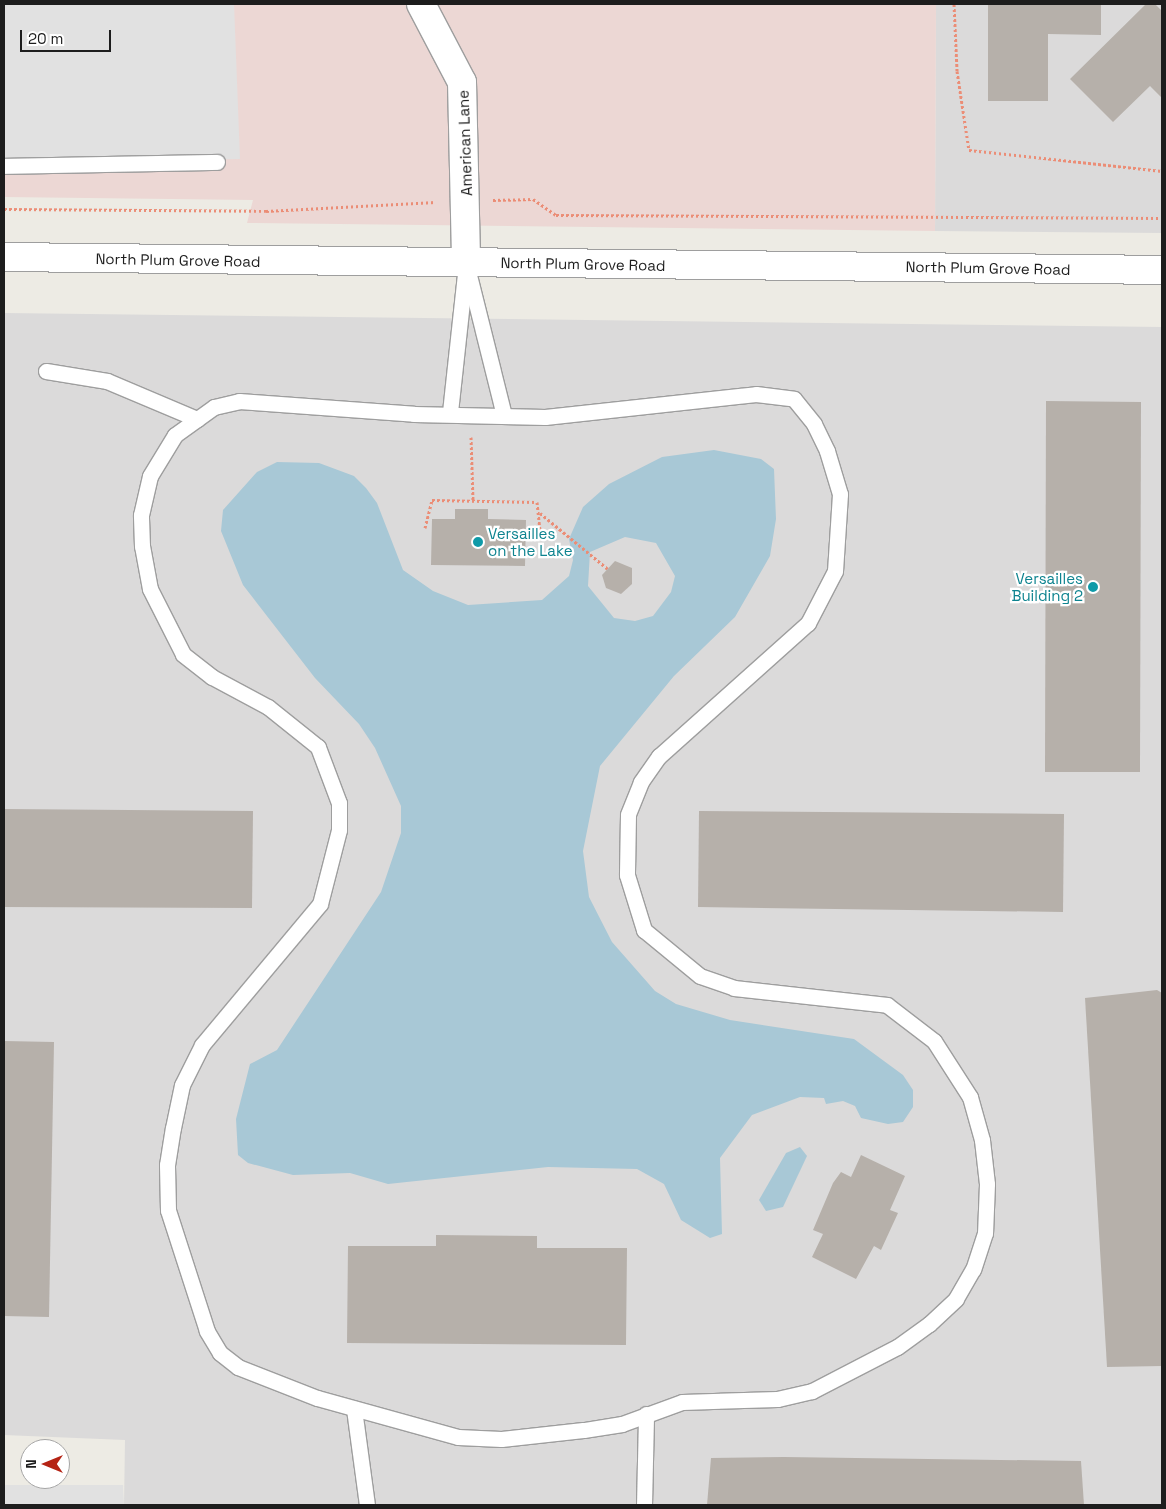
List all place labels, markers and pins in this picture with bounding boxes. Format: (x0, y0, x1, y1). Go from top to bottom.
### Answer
place label: Versailles on the Lake (488, 524, 573, 559)
marker: Versailles on the Lake (472, 536, 484, 548)
place label: Versailles Building 2 (1011, 569, 1083, 604)
marker: Versailles Building 2 (1087, 581, 1099, 593)

